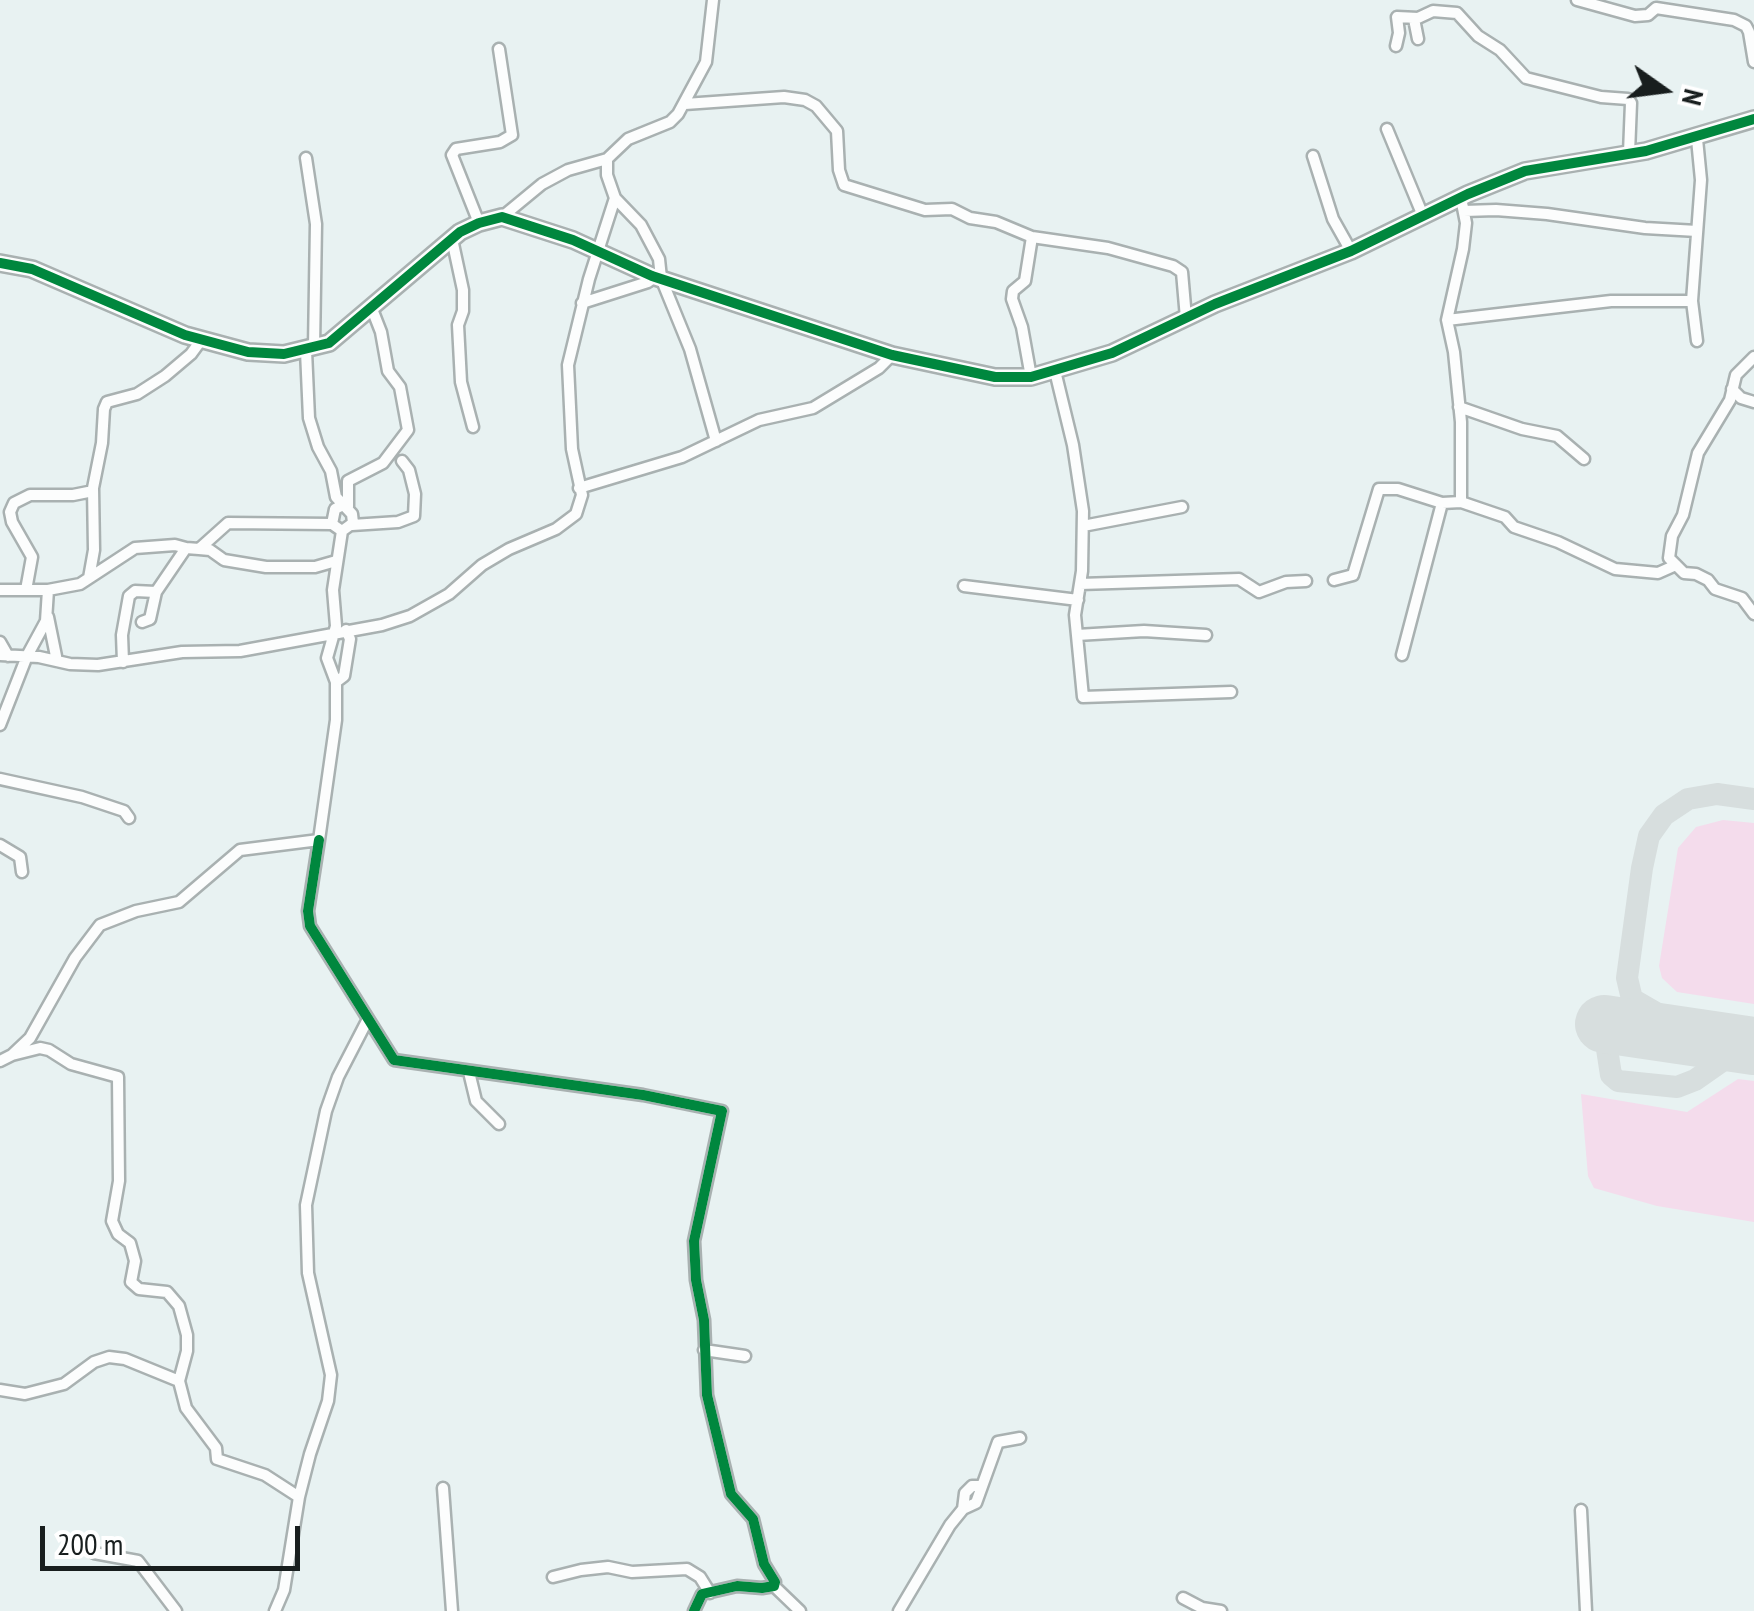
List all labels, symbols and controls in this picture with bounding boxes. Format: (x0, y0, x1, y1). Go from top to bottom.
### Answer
north arrow (1614, 40, 1714, 140)
text: N (1674, 86, 1713, 109)
scale bar (45, 1506, 305, 1568)
text: 200 m (57, 1524, 123, 1563)

